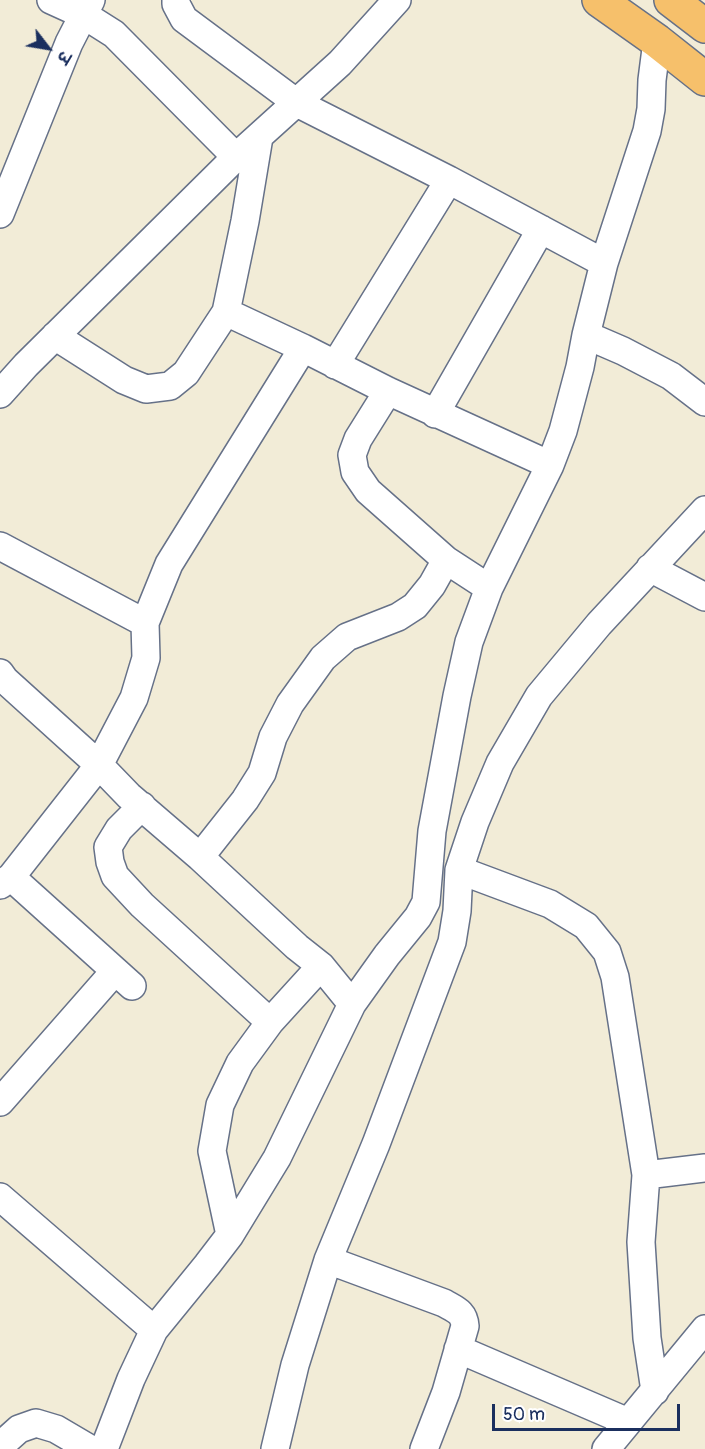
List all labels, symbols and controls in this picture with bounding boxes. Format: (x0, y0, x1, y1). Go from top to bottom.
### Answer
north arrow (18, 18, 78, 78)
text: उ (52, 48, 75, 67)
scale bar (495, 1392, 682, 1430)
text: 50 m (503, 1403, 545, 1426)

